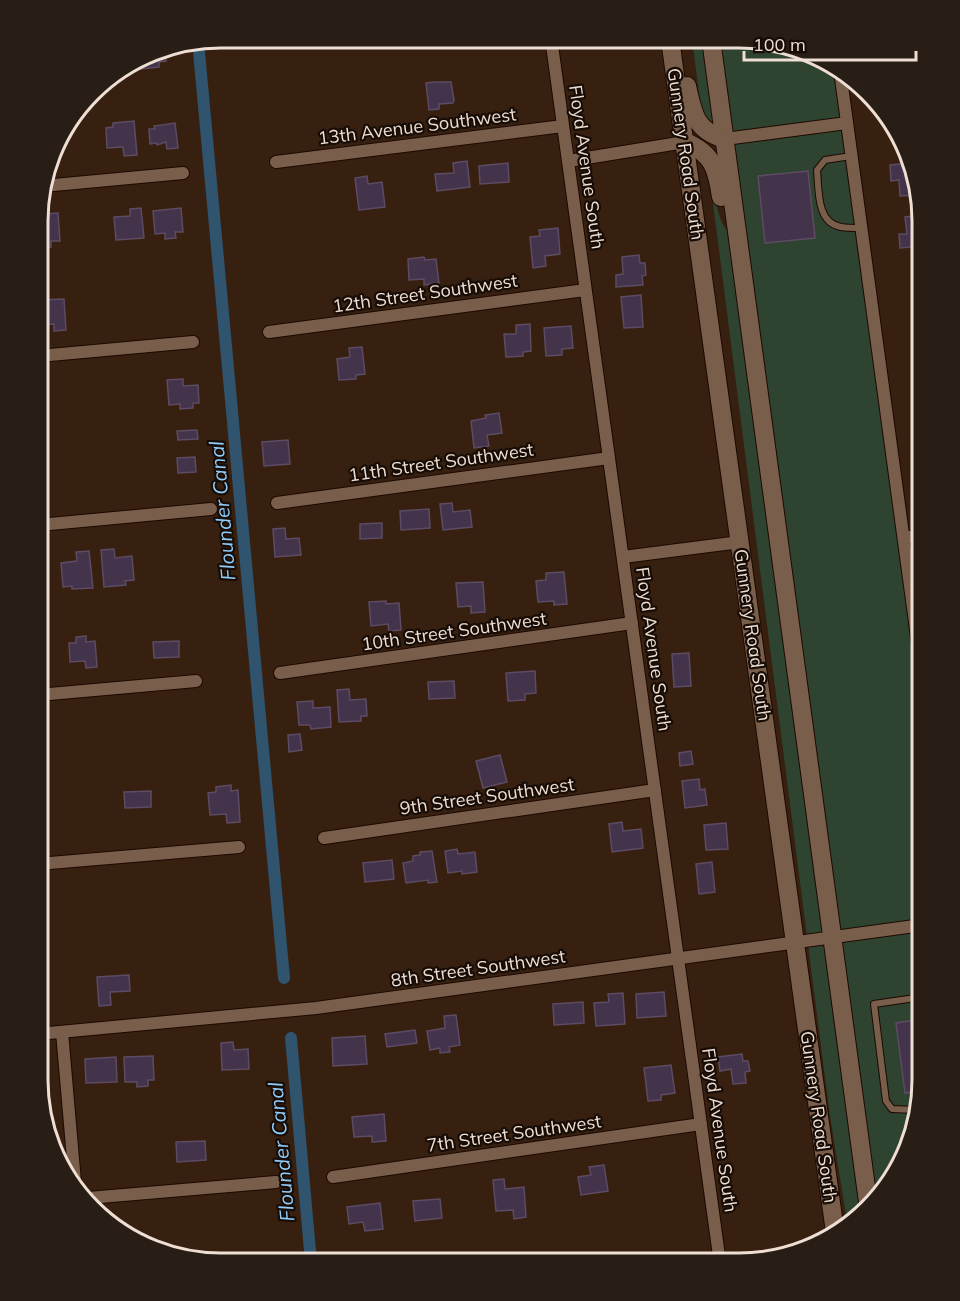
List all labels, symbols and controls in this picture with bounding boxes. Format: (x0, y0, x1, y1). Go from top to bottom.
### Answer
scale bar (744, 24, 916, 62)
text: 100 m (753, 33, 806, 56)
street label: Gunnery Road South (663, 67, 709, 241)
street label: Floyd Avenue South (564, 83, 610, 251)
street label: 13th Avenue Southwest (317, 102, 517, 150)
street label: 12th Street Southwest (331, 269, 519, 317)
street label: 11th Street Southwest (347, 438, 535, 486)
water label: Flounder Canal (203, 440, 241, 582)
street label: Gunnery Road South (730, 548, 776, 722)
street label: Floyd Avenue South (631, 565, 677, 733)
street label: 10th Street Southwest (360, 607, 548, 655)
street label: 9th Street Southwest (398, 772, 576, 820)
street label: 8th Street Southwest (389, 944, 567, 992)
street label: Gunnery Road South (796, 1030, 842, 1204)
street label: Floyd Avenue South (697, 1046, 743, 1214)
water label: Flounder Canal (262, 1081, 300, 1223)
street label: 7th Street Southwest (425, 1109, 603, 1157)

